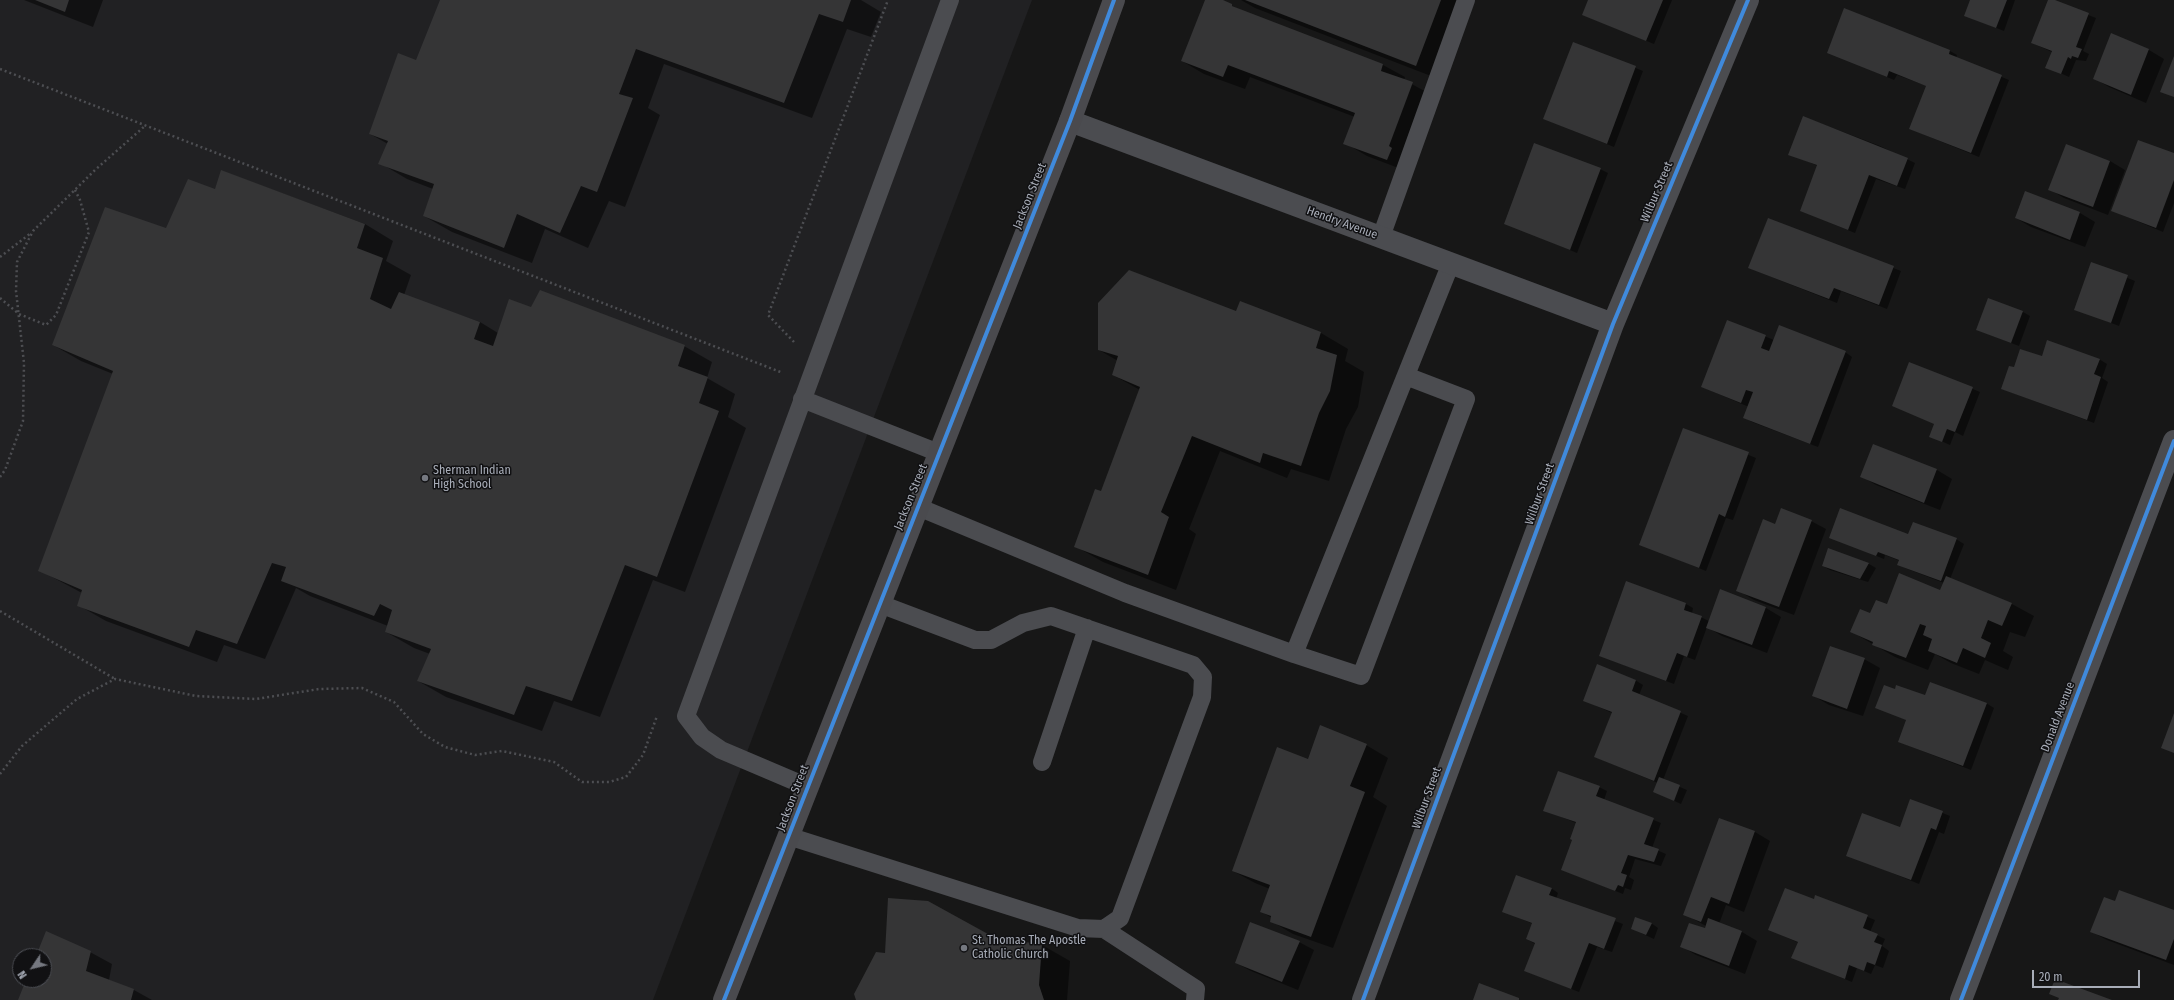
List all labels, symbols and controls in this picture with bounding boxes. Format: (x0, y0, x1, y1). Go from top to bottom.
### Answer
street label: Wilbur Street (1638, 160, 1676, 224)
street label: Jackson Street (1010, 161, 1050, 231)
street label: Hendry Avenue (1305, 204, 1379, 242)
street label: Wilbur Street (1522, 461, 1558, 527)
street label: Jackson Street (891, 462, 931, 532)
place label: Sherman Indian High School (433, 464, 511, 492)
marker: Sherman Indian High School (420, 473, 430, 483)
street label: Donald Avenue (2038, 680, 2078, 754)
street label: Jackson Street (774, 763, 812, 833)
street label: Wilbur Street (1409, 765, 1445, 831)
place label: St. Thomas The Apostle Catholic Church (972, 934, 1086, 962)
marker: St. Thomas The Apostle Catholic Church (959, 943, 969, 953)
north arrow (12, 948, 52, 988)
scale bar (2034, 962, 2142, 988)
text: N (15, 968, 30, 981)
text: 20 m (2039, 970, 2063, 984)

